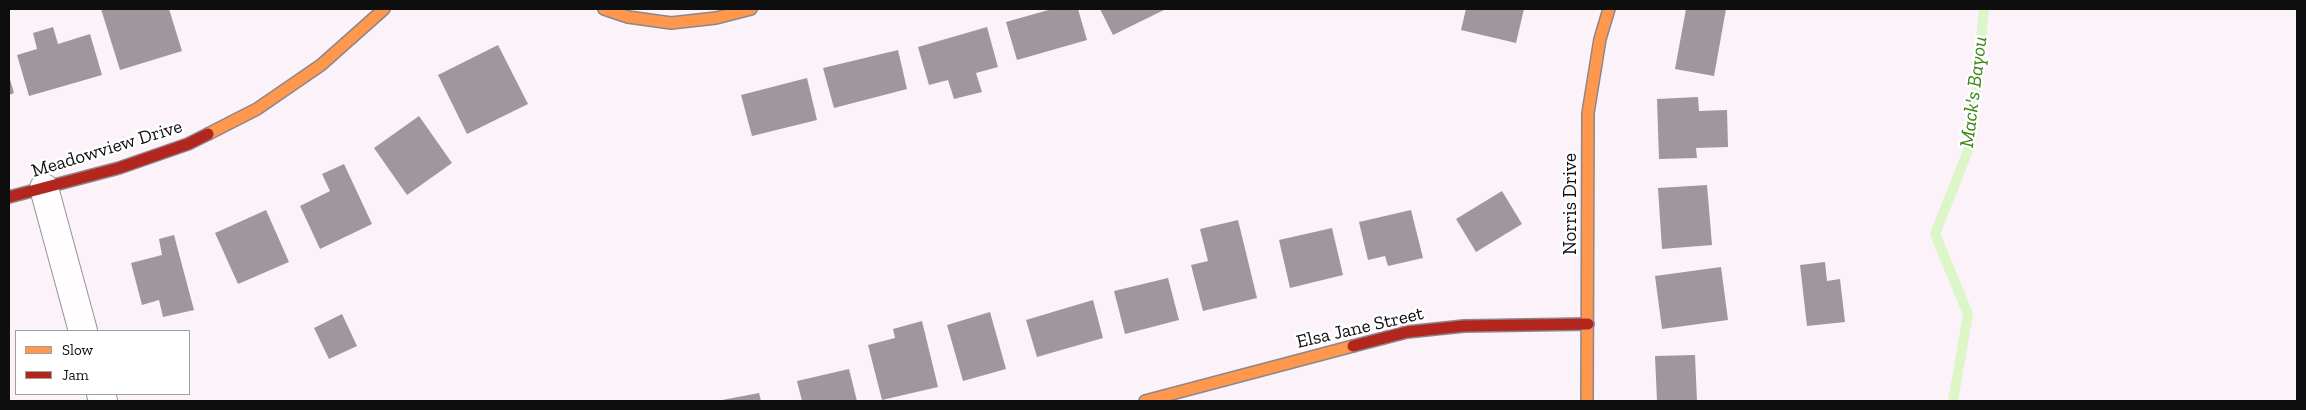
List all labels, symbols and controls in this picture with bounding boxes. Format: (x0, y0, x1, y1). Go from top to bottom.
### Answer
water label: Mack's Bayou (1955, 35, 1993, 149)
street label: Meadowview Drive (29, 115, 185, 183)
street label: Norris Drive (1560, 153, 1582, 255)
street label: Elsa Jane Street (1294, 302, 1426, 354)
legend (15, 330, 190, 395)
text: Slow (62, 341, 93, 359)
text: Jam (62, 366, 89, 384)

